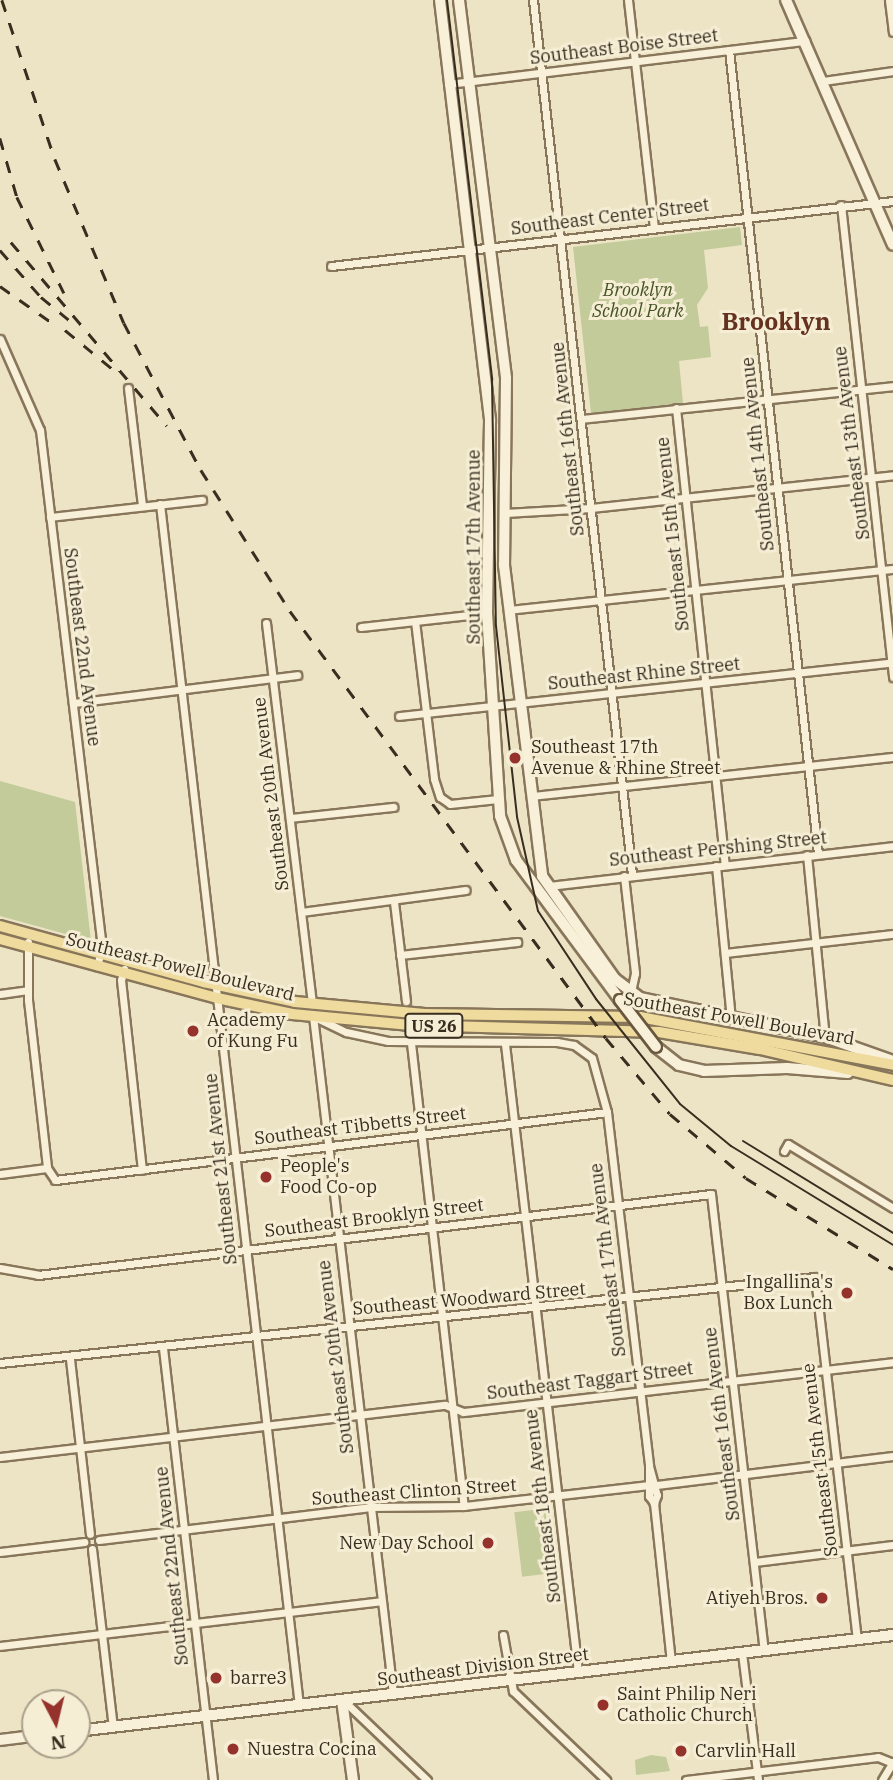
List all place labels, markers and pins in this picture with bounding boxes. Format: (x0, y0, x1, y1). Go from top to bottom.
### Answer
place label: Southeast 17th Avenue & Rhine Street (531, 737, 720, 780)
marker: Southeast 17th Avenue & Rhine Street (505, 748, 525, 768)
place label: Academy of Kung Fu (207, 1010, 298, 1052)
marker: Academy of Kung Fu (185, 1023, 201, 1039)
place label: People's Food Co-op (280, 1156, 377, 1198)
marker: People's Food Co-op (258, 1169, 274, 1185)
place label: Ingallina's Box Lunch (743, 1272, 833, 1314)
marker: Ingallina's Box Lunch (839, 1285, 855, 1301)
place label: New Day School (339, 1532, 474, 1554)
marker: New Day School (480, 1535, 496, 1551)
place label: Atiyeh Bros. (706, 1587, 808, 1609)
marker: Atiyeh Bros. (814, 1590, 830, 1606)
place label: barre3 (230, 1667, 287, 1689)
marker: barre3 (208, 1670, 224, 1686)
place label: Saint Philip Neri Catholic Church (617, 1684, 757, 1726)
marker: Saint Philip Neri Catholic Church (595, 1697, 611, 1713)
place label: Nuestra Cocina (247, 1738, 377, 1760)
place label: Carvlin Hall (695, 1740, 796, 1762)
marker: Nuestra Cocina (225, 1741, 241, 1757)
marker: Carvlin Hall (673, 1743, 689, 1759)

